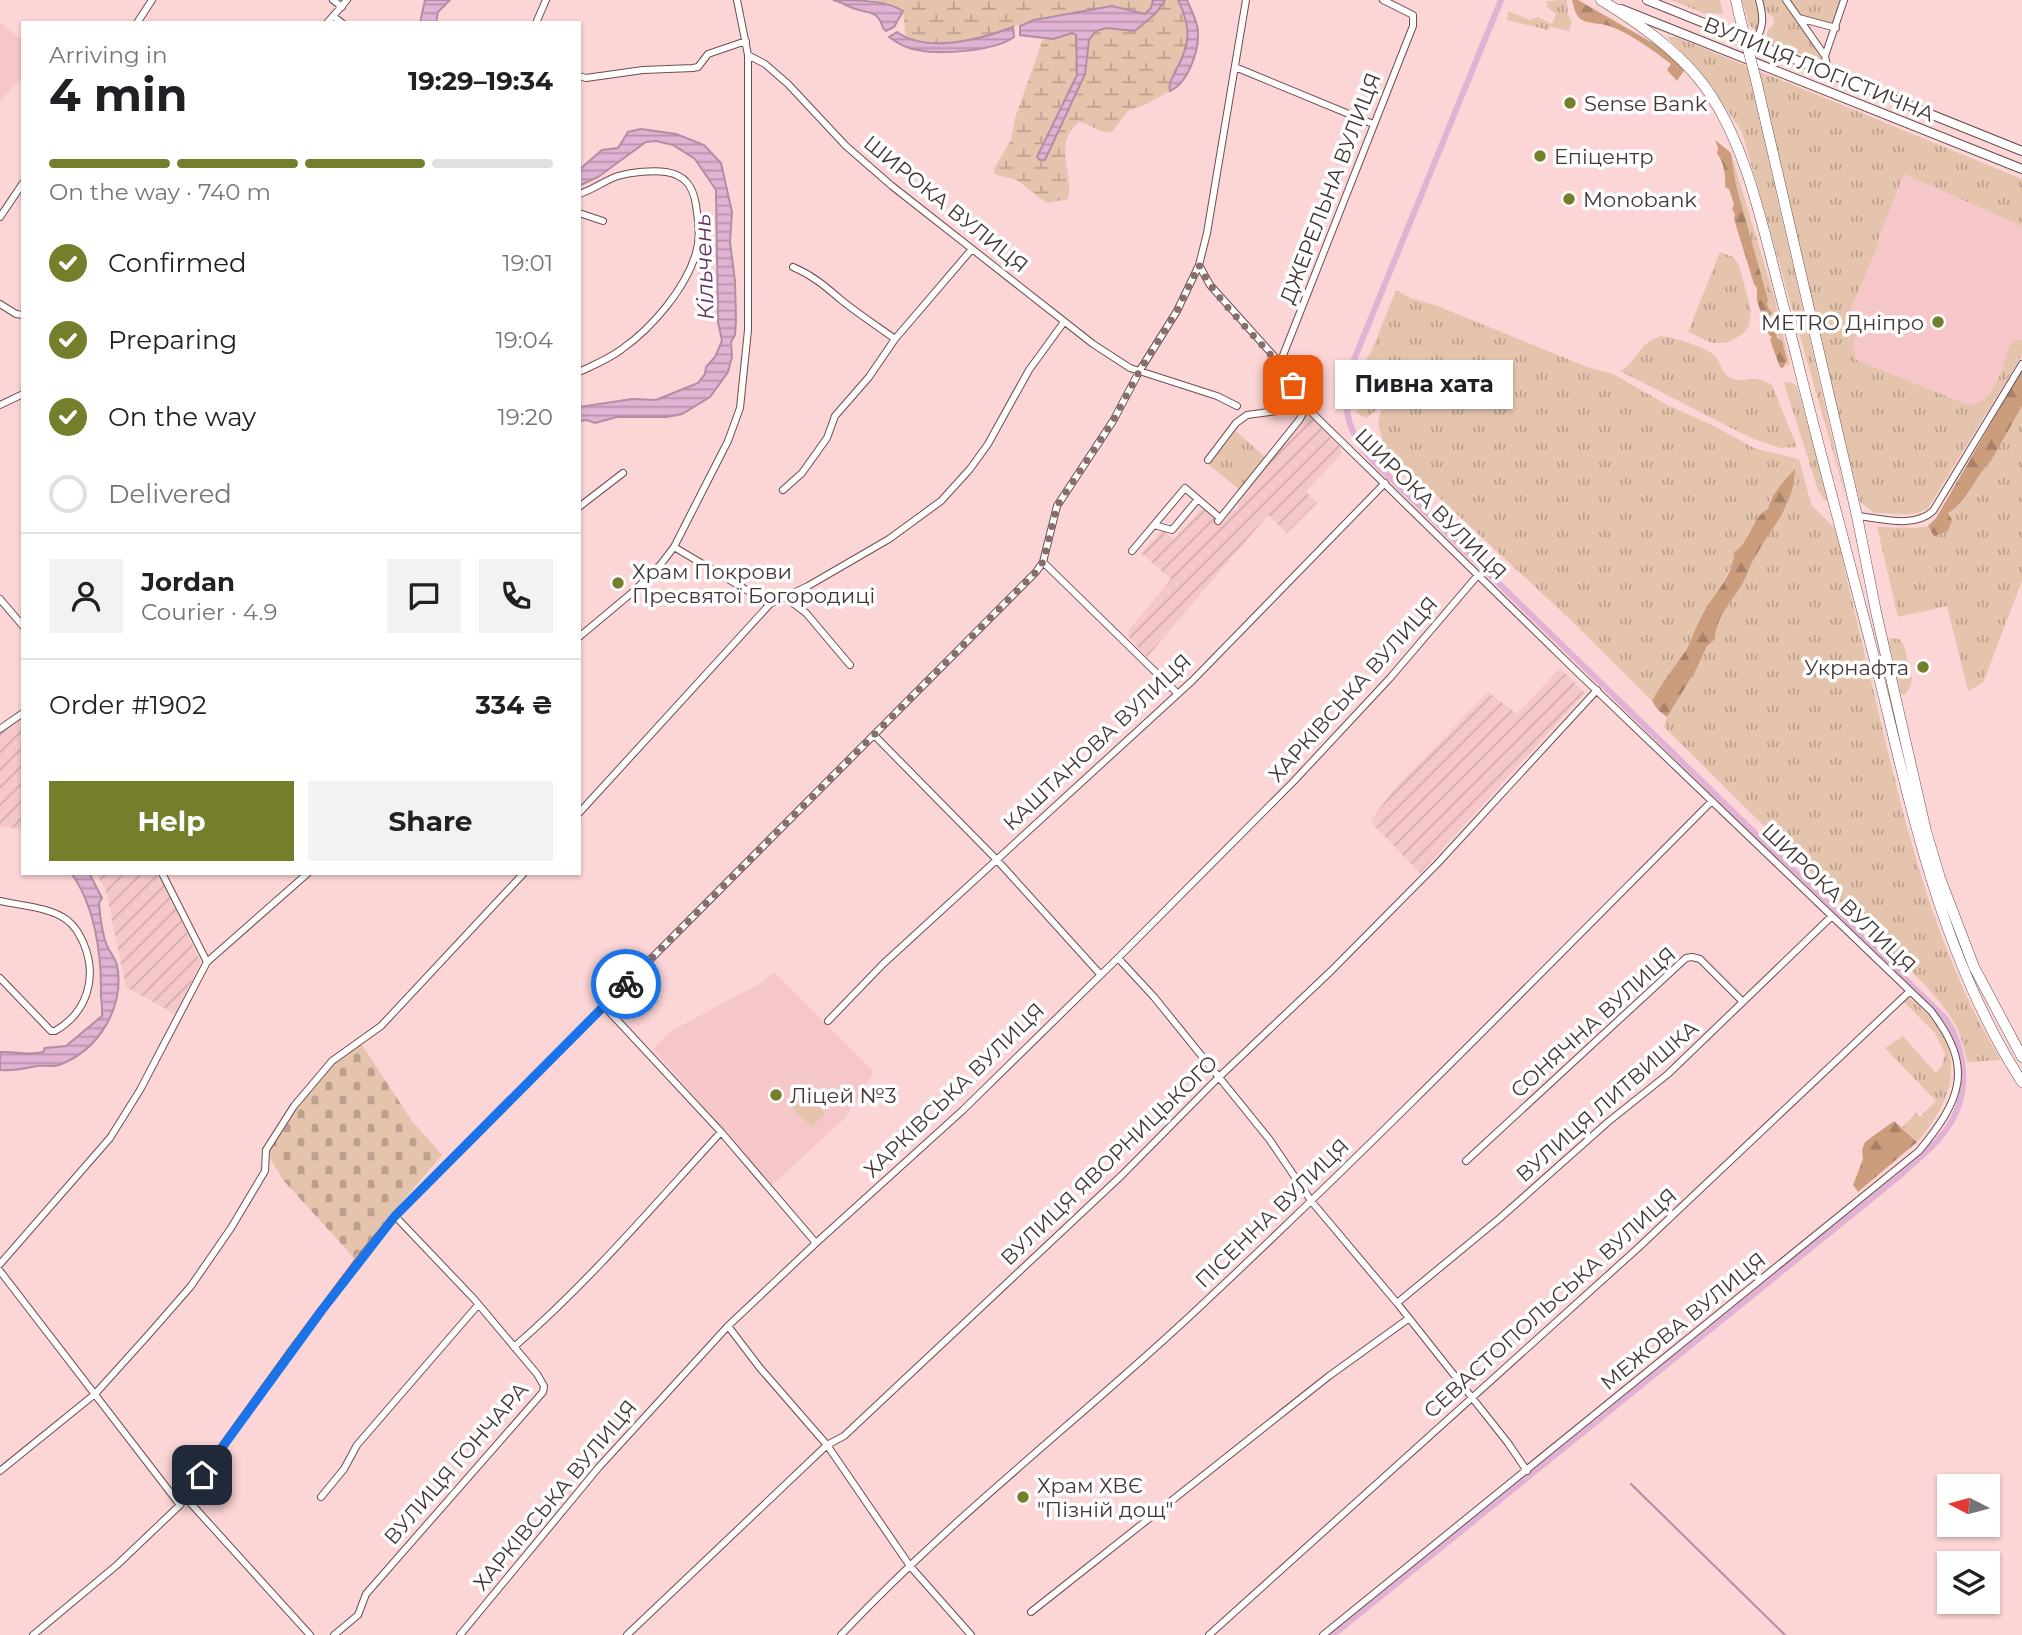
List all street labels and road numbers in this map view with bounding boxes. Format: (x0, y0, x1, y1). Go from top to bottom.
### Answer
street label: ВУЛИЦЯ ЛОГІСТИЧНА (1700, 11, 1938, 127)
street label: ДЖЕРЕЛЬНА ВУЛИЦЯ (1274, 69, 1386, 307)
street label: ШИРОКА ВУЛИЦЯ (859, 130, 1033, 278)
street label: ШИРОКА ВУЛИЦЯ (1350, 423, 1512, 585)
street label: ХАРКІВСЬКА ВУЛИЦЯ (1263, 591, 1443, 787)
street label: КАШТАНОВА ВУЛИЦЯ (998, 648, 1196, 836)
street label: ШИРОКА ВУЛИЦЯ (1757, 818, 1921, 978)
street label: СОНЯЧНА ВУЛИЦЯ (1505, 941, 1681, 1103)
street label: ХАРКІВСЬКА ВУЛИЦЯ (859, 997, 1049, 1183)
street label: ВУЛИЦЯ ЛИТВИШКА (1511, 1015, 1703, 1187)
street label: ВУЛИЦЯ ЯВОРНИЦЬКОГО (995, 1050, 1223, 1270)
street label: ПІСЕННА ВУЛИЦЯ (1190, 1133, 1354, 1293)
street label: СЕВАСТОПОЛЬСЬКА ВУЛИЦЯ (1418, 1183, 1682, 1423)
street label: МЕЖОВА ВУЛИЦЯ (1595, 1247, 1771, 1395)
street label: ВУЛИЦЯ ГОНЧАРА (379, 1377, 533, 1549)
street label: ХАРКІВСЬКА ВУЛИЦЯ (468, 1395, 642, 1595)

